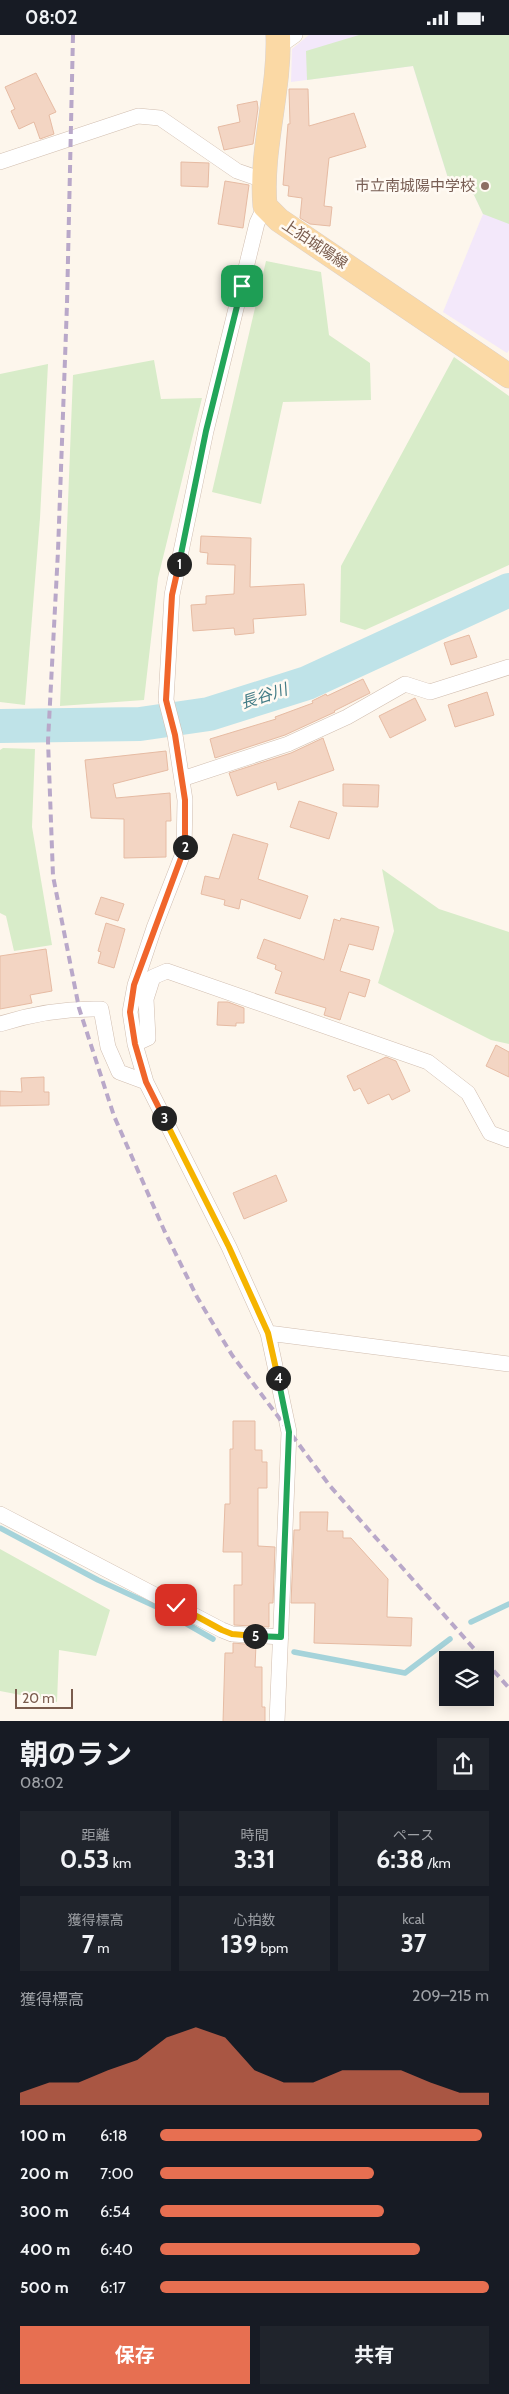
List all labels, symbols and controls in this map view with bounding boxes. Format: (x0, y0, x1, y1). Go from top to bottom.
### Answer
text: 08:02 (25, 6, 78, 29)
place label: 市立南城陽中学校 (355, 177, 475, 195)
marker: 市立南城陽中学校 (479, 180, 491, 192)
street label: 上狛城陽線 (279, 216, 351, 272)
pin (221, 265, 263, 307)
icon: arrive (228, 272, 256, 300)
pin: 1 (166, 551, 192, 577)
text: 1 (177, 555, 182, 573)
water label: 長谷川 (238, 679, 292, 712)
pin: 2 (172, 835, 198, 859)
text: 2 (182, 838, 189, 856)
pin: 3 (152, 1105, 176, 1131)
text: 3 (161, 1109, 168, 1127)
pin: 4 (266, 1365, 290, 1391)
text: 4 (274, 1369, 283, 1387)
pin (155, 1584, 197, 1626)
icon: check (162, 1591, 190, 1619)
pin: 5 (242, 1623, 268, 1649)
text: 5 (252, 1627, 259, 1645)
map controls (439, 1651, 494, 1706)
button: layers (439, 1651, 494, 1706)
scale bar (15, 1687, 72, 1710)
text: 20 m (22, 1689, 55, 1707)
text: 朝のラン (20, 1737, 132, 1771)
button: share (437, 1738, 489, 1790)
text: 08:02 (20, 1773, 64, 1792)
text: 距離 (82, 1826, 110, 1844)
text: 時間 (241, 1826, 269, 1844)
text: ペース (393, 1826, 434, 1844)
text: 0.53 (60, 1844, 110, 1874)
text: 3:31 (234, 1844, 275, 1874)
text: 6:38 (376, 1844, 424, 1874)
text: km (110, 1854, 131, 1872)
text: /km (424, 1854, 451, 1872)
text: kcal (402, 1910, 425, 1928)
text: 獲得標高 (68, 1911, 124, 1929)
text: 心拍数 (234, 1911, 276, 1929)
text: 37 (400, 1928, 427, 1958)
text: 7 (81, 1929, 94, 1959)
text: 139 (221, 1929, 257, 1959)
text: m (94, 1939, 110, 1957)
text: bpm (257, 1939, 288, 1957)
text: 209–215 m (412, 1986, 489, 2005)
text: 獲得標高 (20, 1990, 84, 2009)
text: 100 m (20, 2126, 66, 2145)
text: 6:18 (100, 2126, 127, 2145)
text: 200 m (20, 2164, 69, 2183)
text: 7:00 (100, 2164, 134, 2183)
text: 300 m (20, 2202, 69, 2221)
text: 6:54 (100, 2202, 130, 2221)
text: 400 m (20, 2240, 70, 2259)
text: 6:40 (100, 2240, 133, 2259)
text: 500 m (20, 2278, 69, 2297)
text: 6:17 (100, 2278, 126, 2297)
button: 保存 (20, 2326, 250, 2384)
button: 共有 (260, 2326, 489, 2384)

